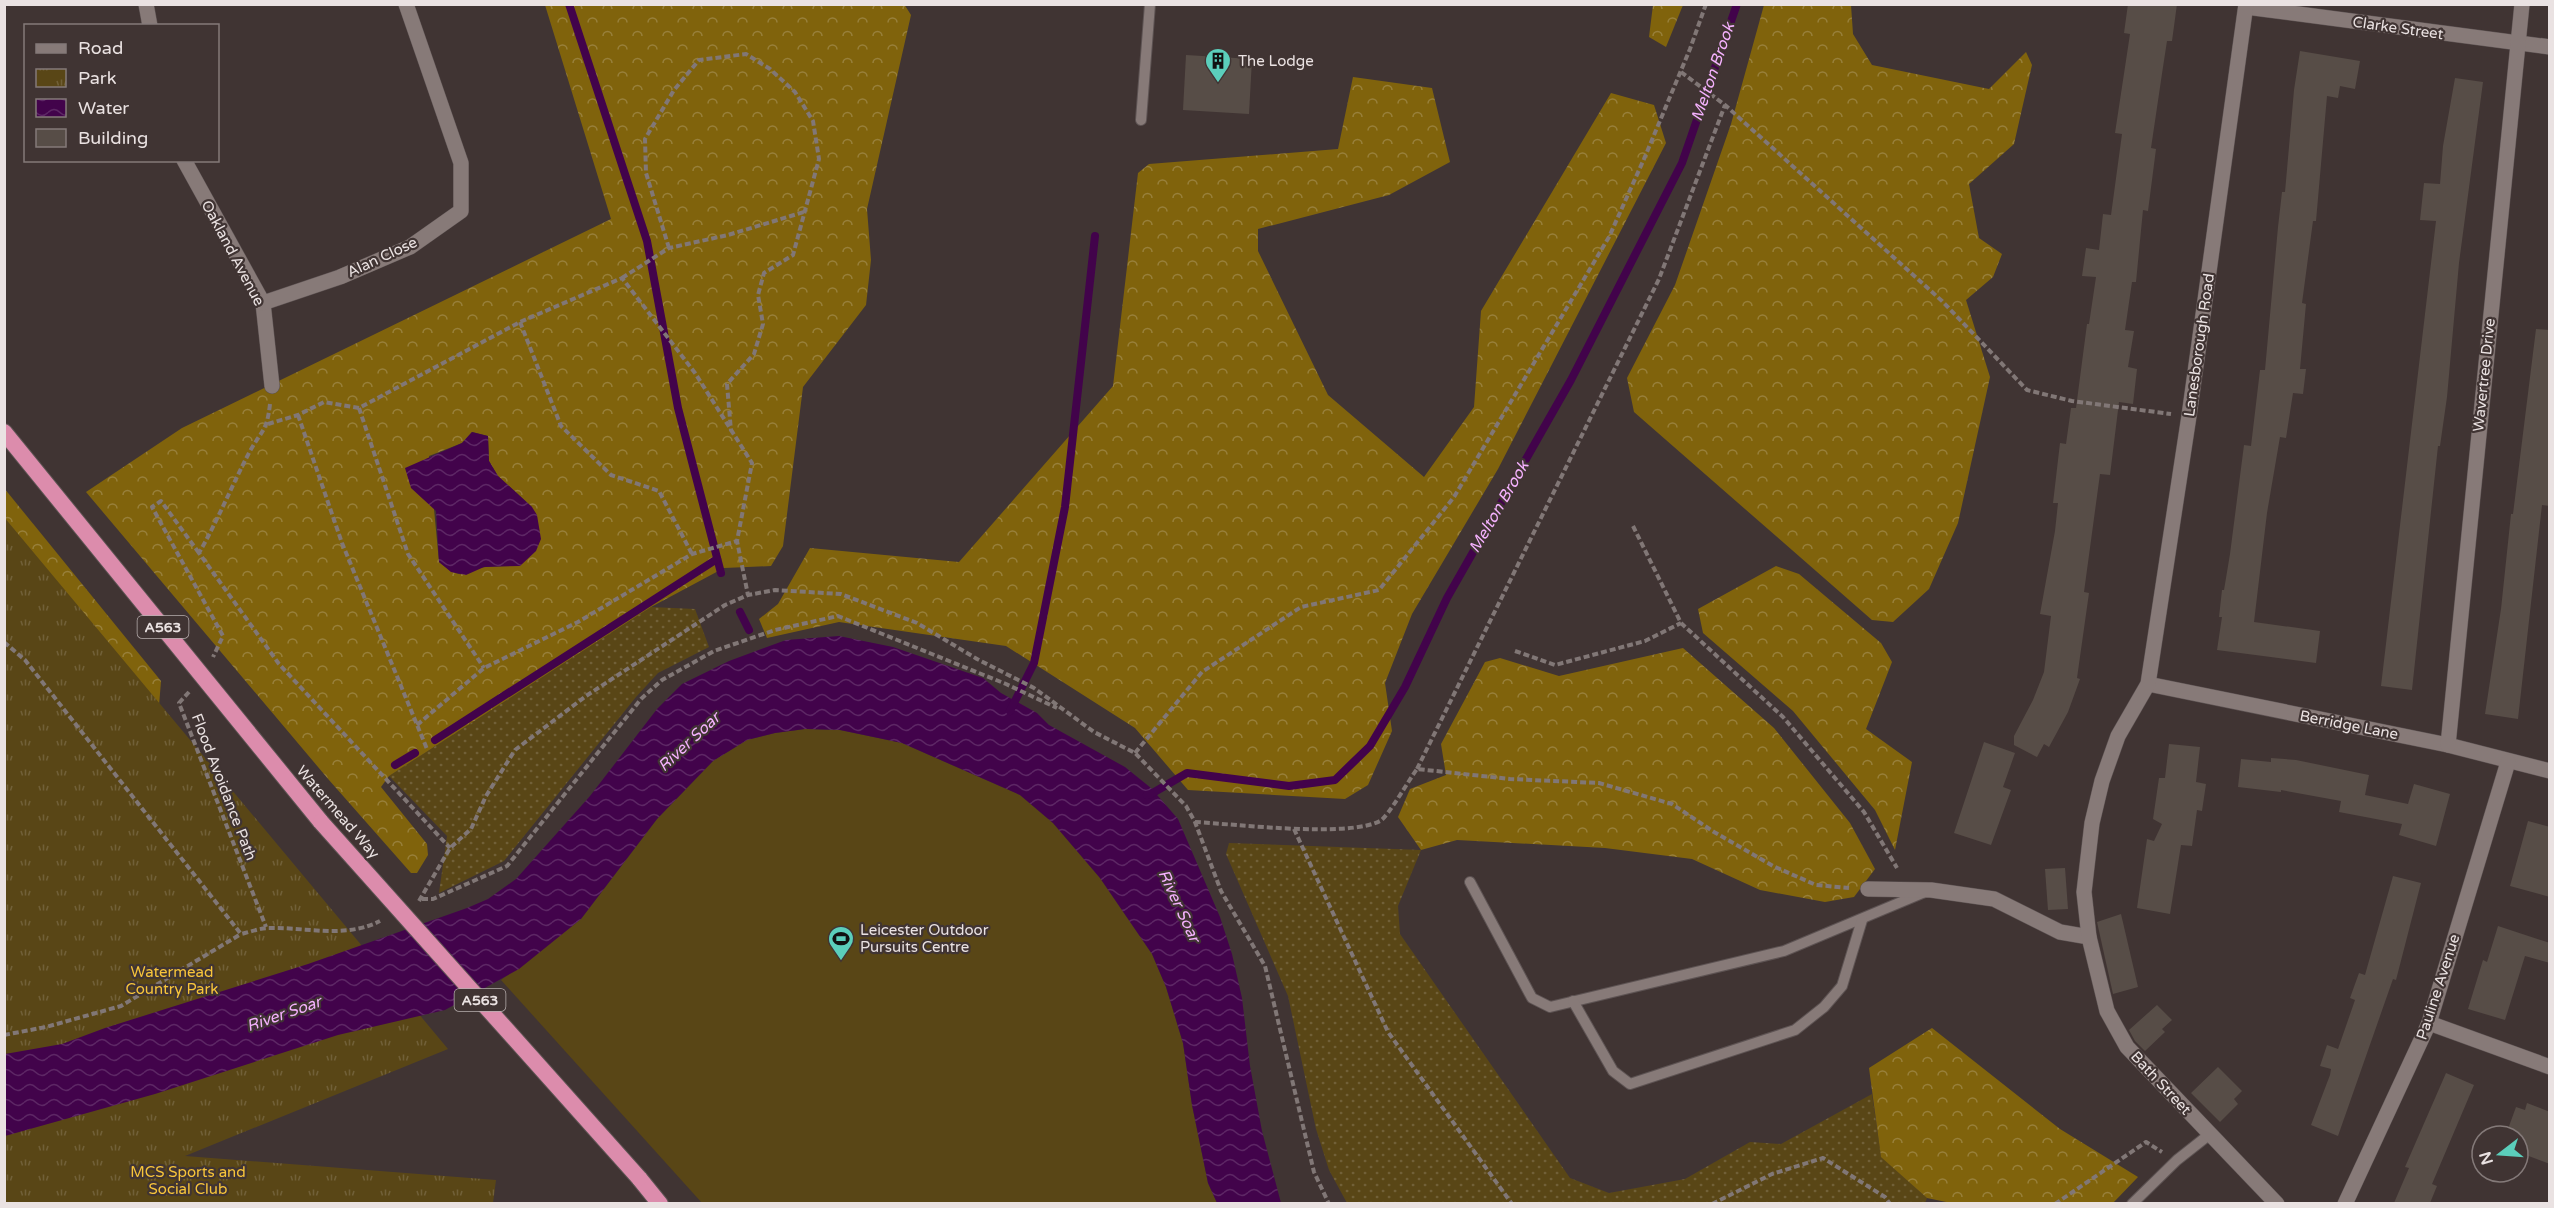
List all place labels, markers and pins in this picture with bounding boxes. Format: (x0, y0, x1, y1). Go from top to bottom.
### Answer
building icon: The Lodge (1203, 46, 1233, 84)
place label: The Lodge (1238, 52, 1314, 70)
place label: Leicester Outdoor Pursuits Centre (860, 921, 989, 956)
sports icon: Leicester Outdoor Pursuits Centre (826, 924, 856, 962)

